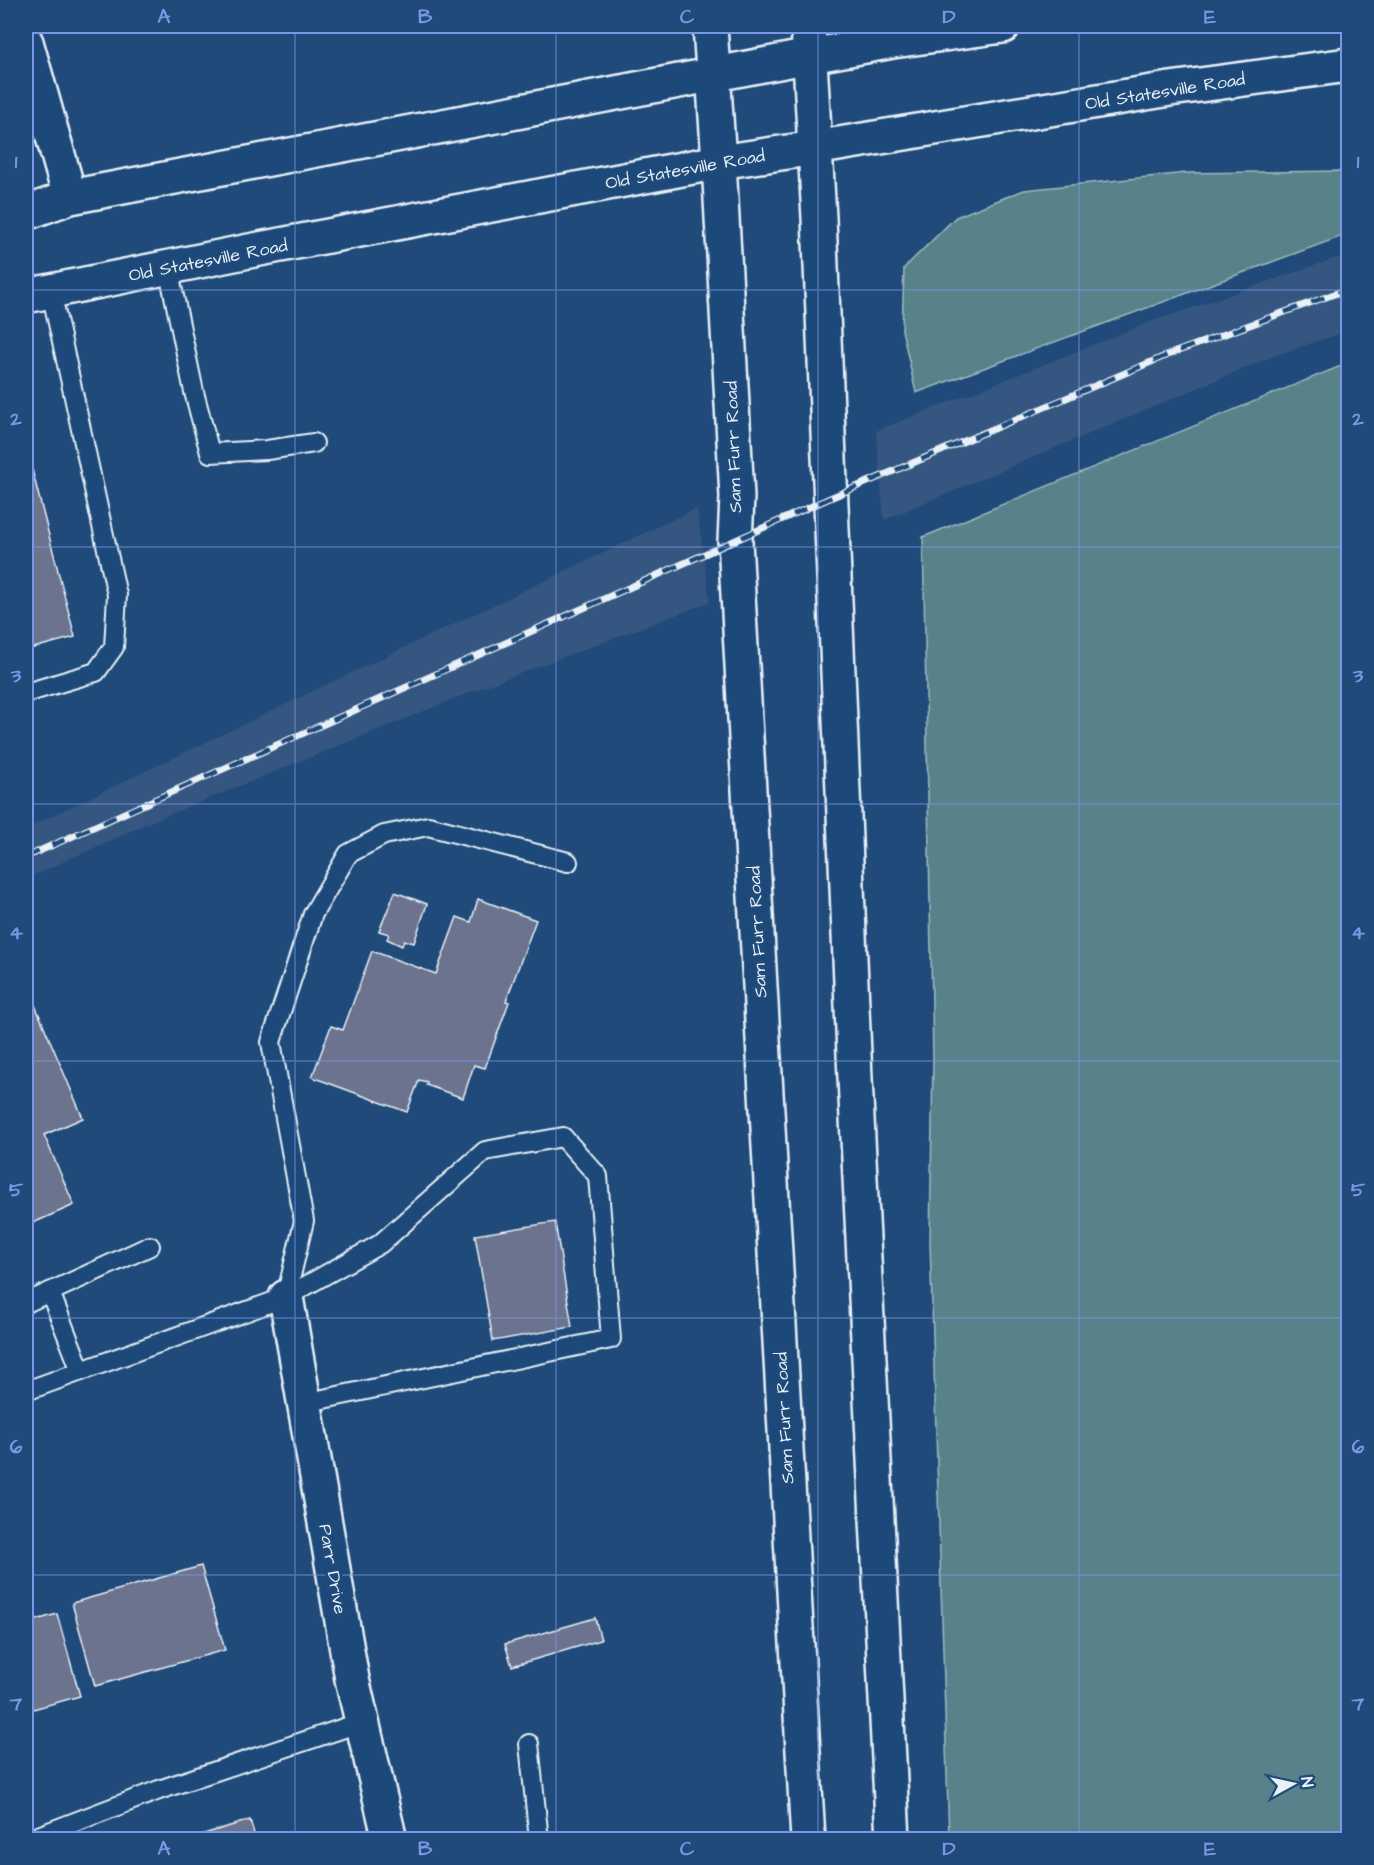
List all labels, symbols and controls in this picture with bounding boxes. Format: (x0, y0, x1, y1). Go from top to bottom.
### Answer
text: A (158, 3, 171, 31)
text: B (418, 3, 433, 31)
text: C (680, 3, 695, 31)
text: D (943, 3, 956, 31)
text: E (1204, 3, 1216, 31)
street label: Old Statesville Road (1083, 67, 1247, 116)
street label: Old Statesville Road (603, 143, 767, 196)
text: 1 (15, 148, 18, 176)
text: 1 (1357, 148, 1360, 176)
street label: Old Statesville Road (126, 233, 290, 288)
street label: Sam Furr Road (719, 381, 748, 513)
text: 2 (9, 405, 22, 433)
text: 2 (1351, 405, 1364, 433)
text: 3 (10, 662, 22, 690)
text: 3 (1352, 662, 1364, 690)
street label: Sam Furr Road (742, 865, 773, 999)
text: 4 (9, 919, 23, 947)
text: 4 (1351, 919, 1365, 947)
text: 5 (9, 1176, 24, 1204)
text: 5 (1351, 1176, 1366, 1204)
street label: Sam Furr Road (769, 1351, 800, 1485)
text: 6 (10, 1433, 23, 1461)
text: 6 (1352, 1433, 1365, 1461)
street label: Parr Drive (312, 1522, 353, 1616)
text: 7 (9, 1690, 23, 1718)
text: 7 (1351, 1690, 1365, 1718)
north arrow (1263, 1754, 1323, 1814)
text: N (1295, 1776, 1318, 1789)
text: A (158, 1835, 171, 1863)
text: B (418, 1835, 433, 1863)
text: C (680, 1835, 695, 1863)
text: D (943, 1835, 956, 1863)
text: E (1204, 1835, 1216, 1863)

